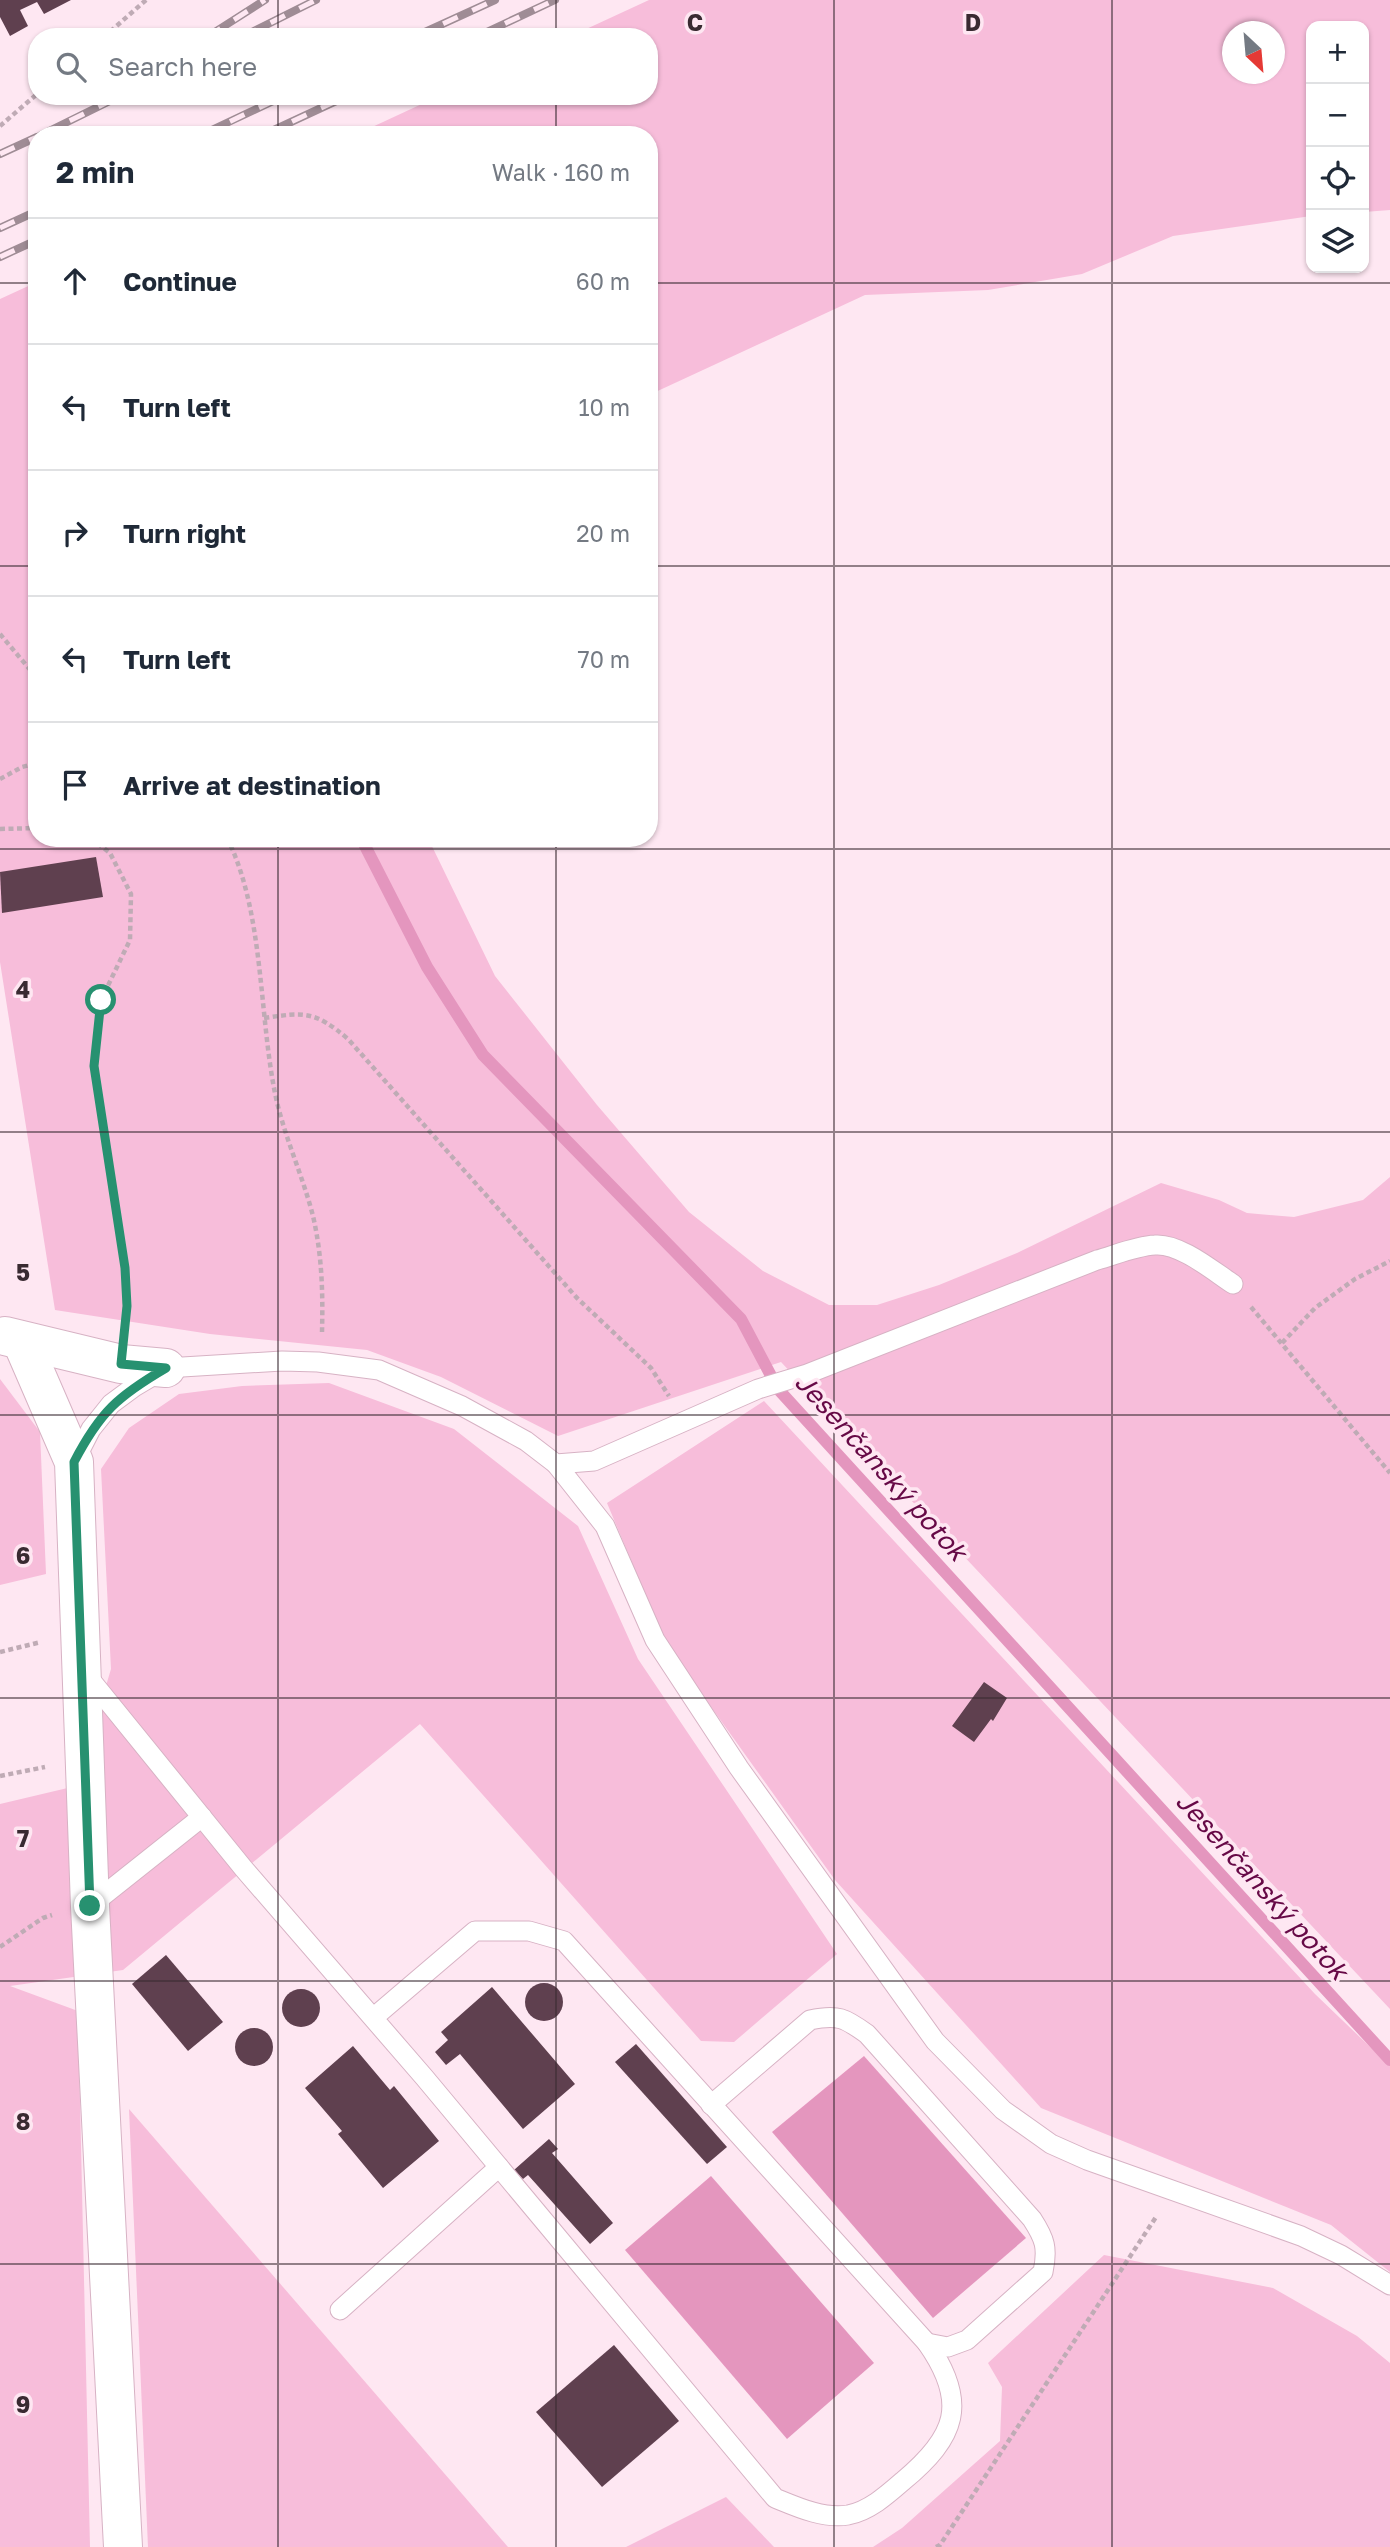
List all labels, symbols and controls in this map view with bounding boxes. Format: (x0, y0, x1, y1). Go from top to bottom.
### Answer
text: C (687, 8, 703, 36)
text: D (965, 8, 981, 36)
north arrow (1222, 21, 1285, 84)
map controls (1306, 21, 1369, 273)
button: + (1306, 21, 1369, 84)
search box (28, 28, 658, 105)
icon: search (52, 48, 90, 86)
text: Search here (108, 51, 257, 82)
button: − (1306, 84, 1369, 147)
button: locate (1306, 147, 1369, 210)
text: 2 min (56, 154, 134, 190)
text: Walk · 160 m (492, 158, 630, 186)
button: layers (1306, 210, 1369, 273)
icon: ahead (56, 262, 94, 300)
text: Continue (123, 266, 237, 297)
text: 60 m (576, 267, 630, 295)
icon: left (56, 388, 94, 426)
text: Turn left (123, 392, 231, 423)
text: 10 m (578, 393, 630, 421)
icon: right (56, 514, 94, 552)
text: Turn right (123, 518, 246, 549)
text: 20 m (576, 519, 630, 547)
icon: left (56, 640, 94, 678)
text: Turn left (123, 644, 231, 675)
text: 70 m (577, 645, 630, 673)
icon: arrive (56, 766, 94, 804)
text: Arrive at destination (123, 770, 381, 801)
text: 4 (16, 975, 30, 1003)
route start (85, 984, 116, 1015)
text: 5 (16, 1258, 30, 1286)
water label: Jesenčanský potok (789, 1367, 975, 1568)
text: 6 (16, 1541, 30, 1569)
water label: Jesenčanský potok (1170, 1786, 1356, 1987)
text: 7 (17, 1824, 29, 1852)
route end (74, 1890, 105, 1921)
text: 8 (16, 2107, 30, 2135)
text: 9 (16, 2390, 30, 2418)

